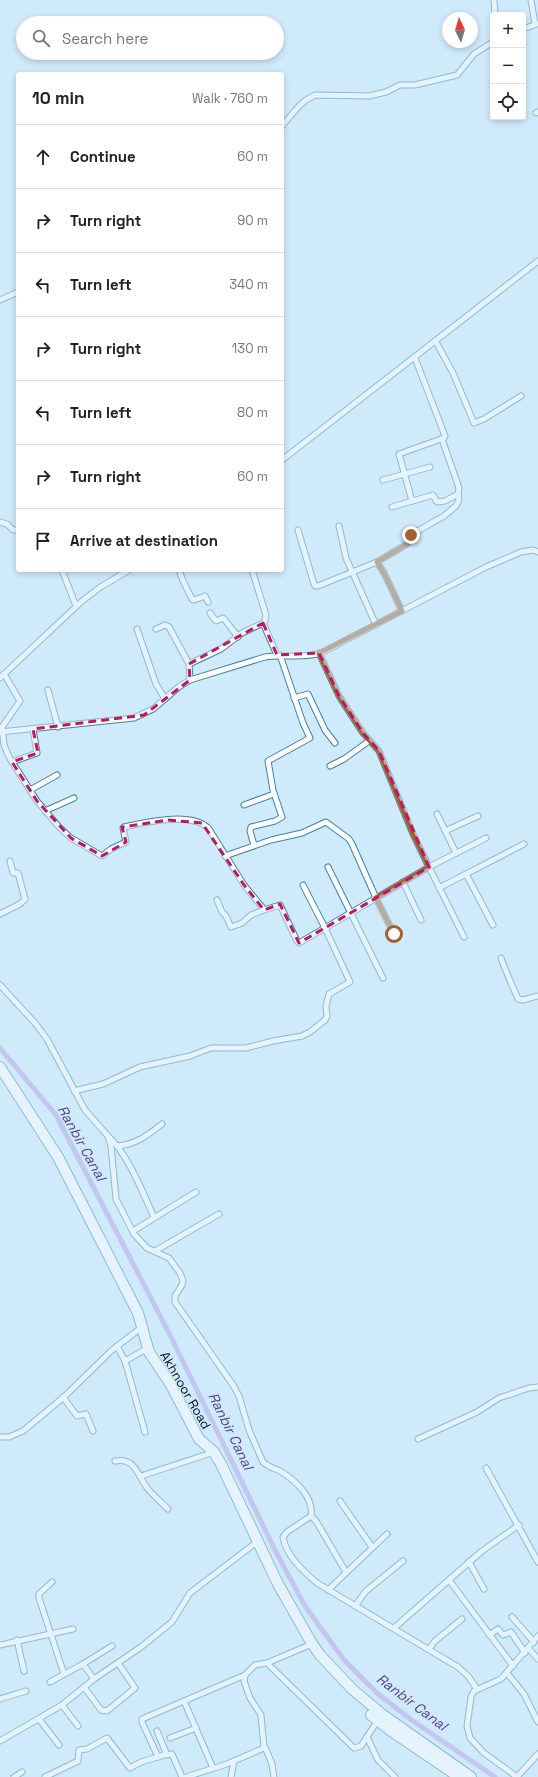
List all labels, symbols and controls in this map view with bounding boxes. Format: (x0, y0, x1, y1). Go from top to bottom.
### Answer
north arrow (442, 12, 478, 48)
map controls (490, 12, 526, 120)
button: + (490, 12, 526, 48)
search box (16, 16, 284, 60)
icon: search (30, 27, 52, 49)
text: Search here (62, 29, 148, 48)
button: − (490, 48, 526, 84)
button: locate (490, 84, 526, 120)
text: 10 min (32, 87, 85, 109)
text: Walk · 760 m (192, 90, 268, 107)
icon: ahead (32, 146, 54, 168)
text: Continue (70, 147, 136, 166)
text: 60 m (237, 148, 268, 165)
icon: right (32, 210, 54, 232)
text: Turn right (70, 211, 141, 230)
text: 90 m (237, 212, 268, 229)
icon: left (32, 274, 54, 296)
text: Turn left (70, 275, 132, 294)
text: 340 m (229, 276, 268, 293)
icon: right (32, 338, 54, 360)
text: Turn right (70, 339, 141, 358)
text: 130 m (232, 340, 268, 357)
icon: left (32, 402, 54, 424)
text: Turn left (70, 403, 132, 422)
text: 80 m (237, 404, 268, 421)
icon: right (32, 466, 54, 488)
text: Turn right (70, 467, 141, 486)
text: 60 m (237, 468, 268, 485)
route end (402, 526, 420, 544)
icon: arrive (32, 530, 54, 552)
text: Arrive at destination (70, 531, 218, 550)
route start (385, 925, 403, 943)
water label: Ranbir Canal (54, 1102, 111, 1185)
street label: Akhnoor Road (156, 1348, 215, 1432)
water label: Ranbir Canal (205, 1389, 258, 1474)
water label: Ranbir Canal (373, 1670, 452, 1735)

